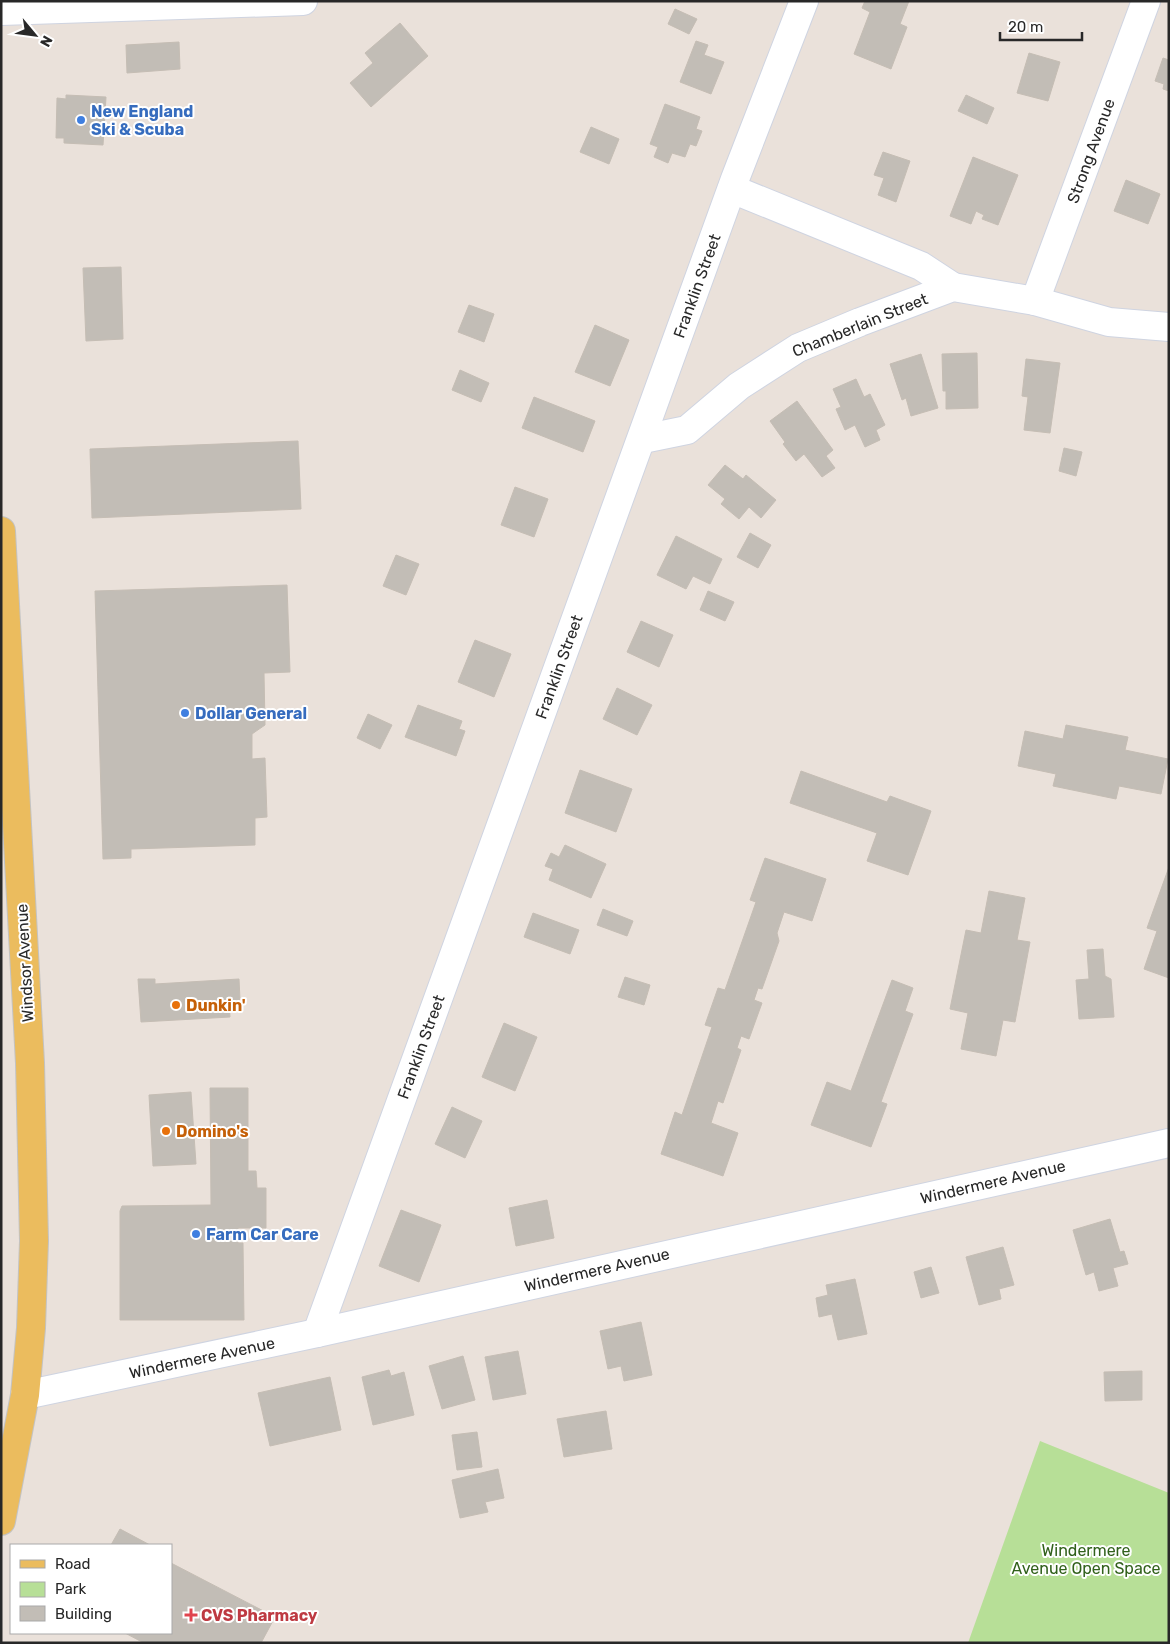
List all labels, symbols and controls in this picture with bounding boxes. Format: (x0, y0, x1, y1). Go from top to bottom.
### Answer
north arrow (10, 10, 60, 60)
scale bar (1000, 10, 1082, 42)
text: 20 m (1008, 18, 1043, 36)
text: N (36, 33, 56, 50)
street label: Strong Avenue (1063, 96, 1119, 206)
place label: New England Ski & Scuba (91, 102, 193, 139)
marker: New England Ski & Scuba (75, 114, 87, 126)
street label: Franklin Street (669, 231, 725, 341)
street label: Chamberlain Street (789, 289, 931, 361)
street label: Franklin Street (531, 612, 587, 722)
place label: Dollar General (195, 704, 307, 723)
marker: Dollar General (179, 707, 191, 719)
street label: Windsor Avenue (12, 903, 38, 1023)
street label: Franklin Street (393, 992, 449, 1102)
place label: Dunkin' (186, 996, 246, 1015)
marker: Dunkin' (170, 999, 182, 1011)
place label: Domino's (176, 1122, 249, 1141)
marker: Domino's (160, 1125, 172, 1137)
street label: Windermere Avenue (918, 1156, 1068, 1208)
place label: Farm Car Care (206, 1225, 319, 1244)
marker: Farm Car Care (190, 1228, 202, 1240)
street label: Windermere Avenue (522, 1244, 672, 1296)
street label: Windermere Avenue (127, 1333, 277, 1383)
park label: Windermere Avenue Open Space (1011, 1541, 1161, 1578)
legend (10, 1544, 172, 1634)
text: Road (55, 1555, 91, 1573)
text: Park (55, 1580, 86, 1598)
text: Building (55, 1605, 112, 1623)
place label: CVS Pharmacy (201, 1606, 318, 1625)
marker: CVS Pharmacy (185, 1609, 197, 1621)

